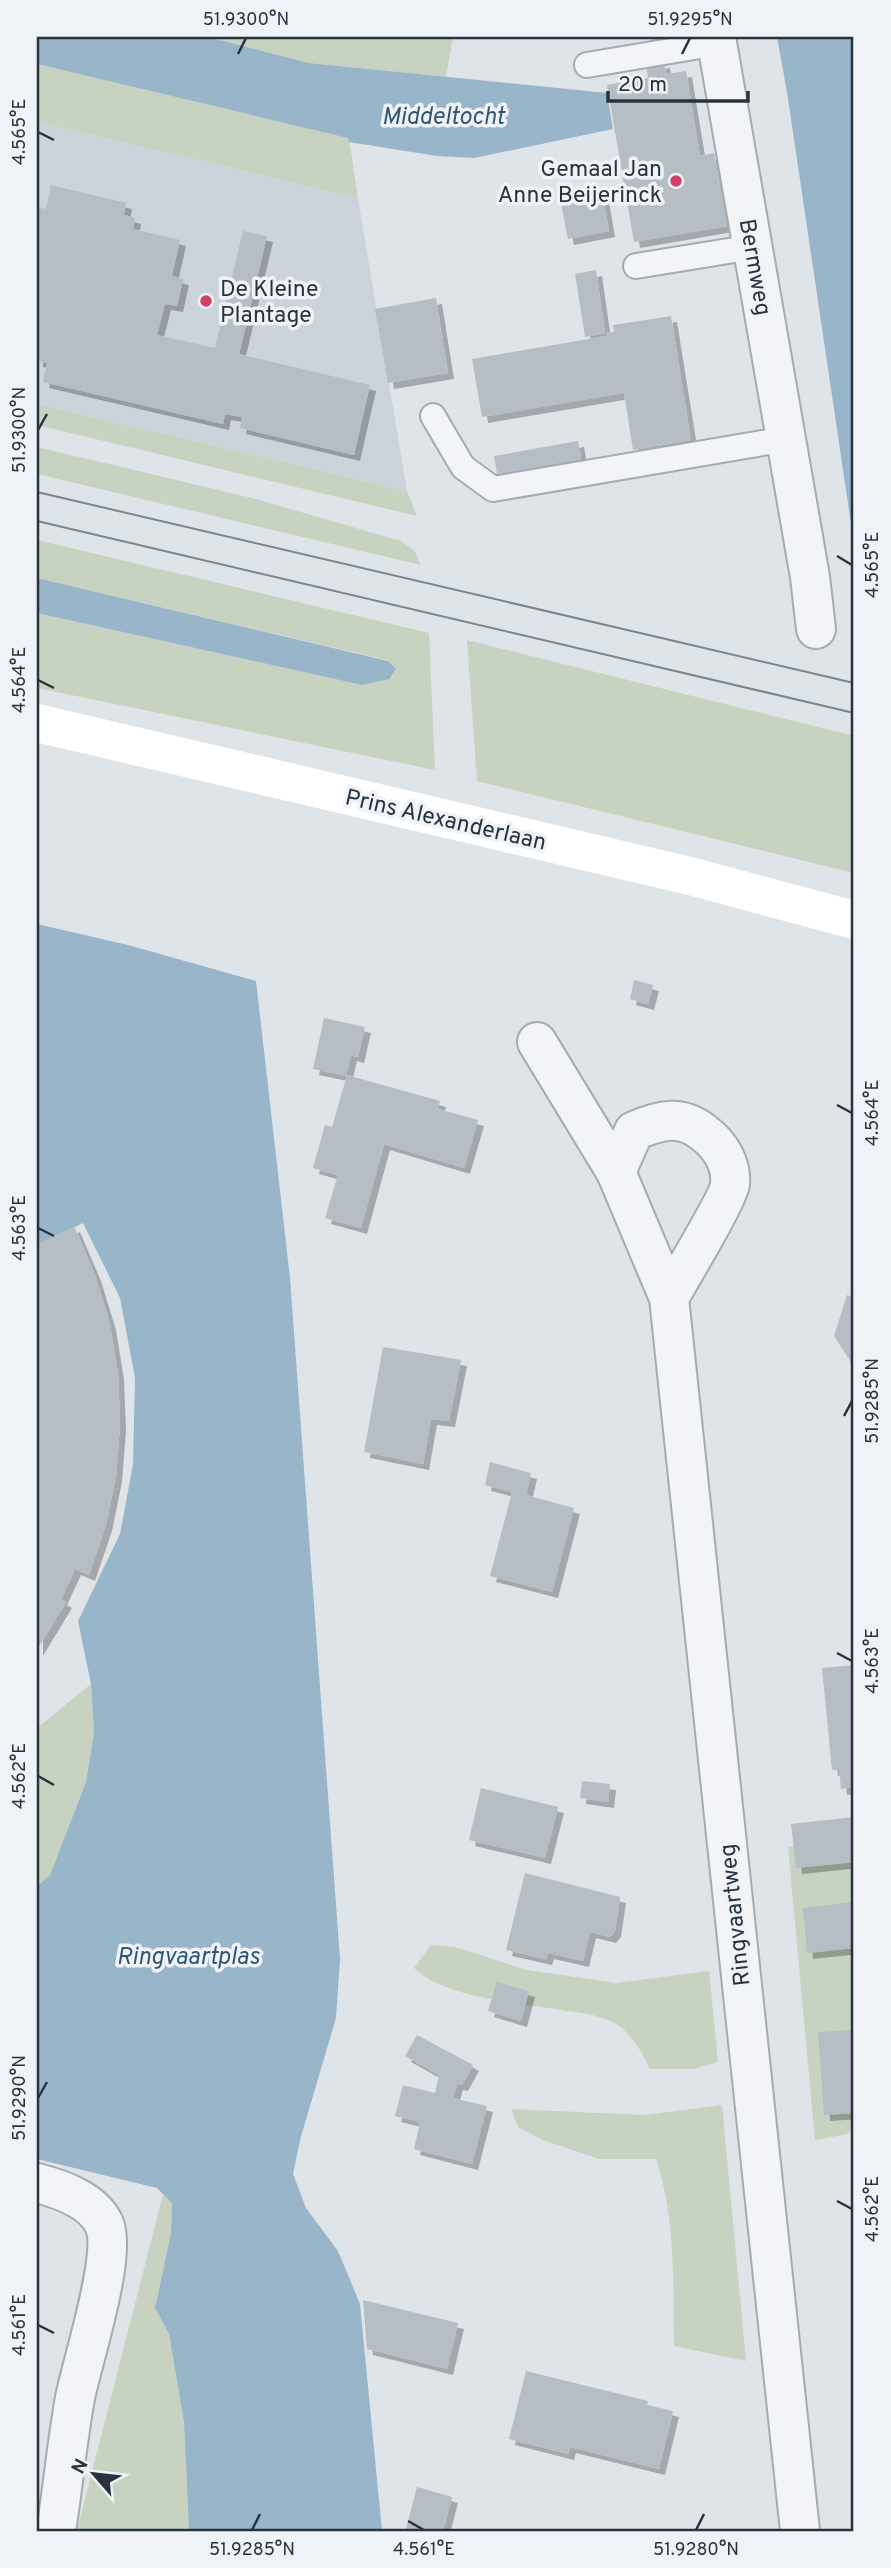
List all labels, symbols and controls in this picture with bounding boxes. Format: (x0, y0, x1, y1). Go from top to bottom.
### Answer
text: 51.9300°N (203, 9, 289, 32)
text: 51.9295°N (647, 9, 733, 32)
scale bar (608, 60, 748, 104)
text: 20 m (618, 72, 667, 99)
text: 4.565°E (9, 99, 32, 165)
water label: Middeltocht (382, 103, 506, 133)
place label: Gemaal Jan Anne Beijerinck (498, 156, 662, 211)
marker: Gemaal Jan Anne Beijerinck (668, 173, 684, 189)
street label: Bermweg (731, 217, 776, 318)
place label: De Kleine Plantage (220, 276, 318, 331)
marker: De Kleine Plantage (198, 293, 214, 309)
text: 51.9300°N (9, 387, 32, 473)
text: 4.565°E (862, 532, 885, 598)
text: 4.564°E (9, 647, 32, 713)
street label: Prins Alexanderlaan (342, 784, 549, 859)
text: 4.564°E (862, 1080, 885, 1146)
text: 4.563°E (9, 1195, 32, 1261)
text: 51.9285°N (862, 1358, 885, 1444)
text: 4.563°E (862, 1628, 885, 1694)
text: 4.562°E (9, 1743, 32, 1809)
street label: Ringvaartweg (715, 1842, 758, 1987)
water label: Ringvaartplas (116, 1943, 261, 1973)
text: 51.9290°N (9, 2055, 32, 2141)
text: 4.562°E (862, 2176, 885, 2242)
text: 4.561°E (9, 2294, 32, 2356)
north arrow (60, 2438, 130, 2508)
text: N (67, 2455, 95, 2479)
text: 51.9285°N (209, 2539, 295, 2562)
text: 4.561°E (393, 2539, 455, 2562)
text: 51.9280°N (653, 2539, 739, 2562)

